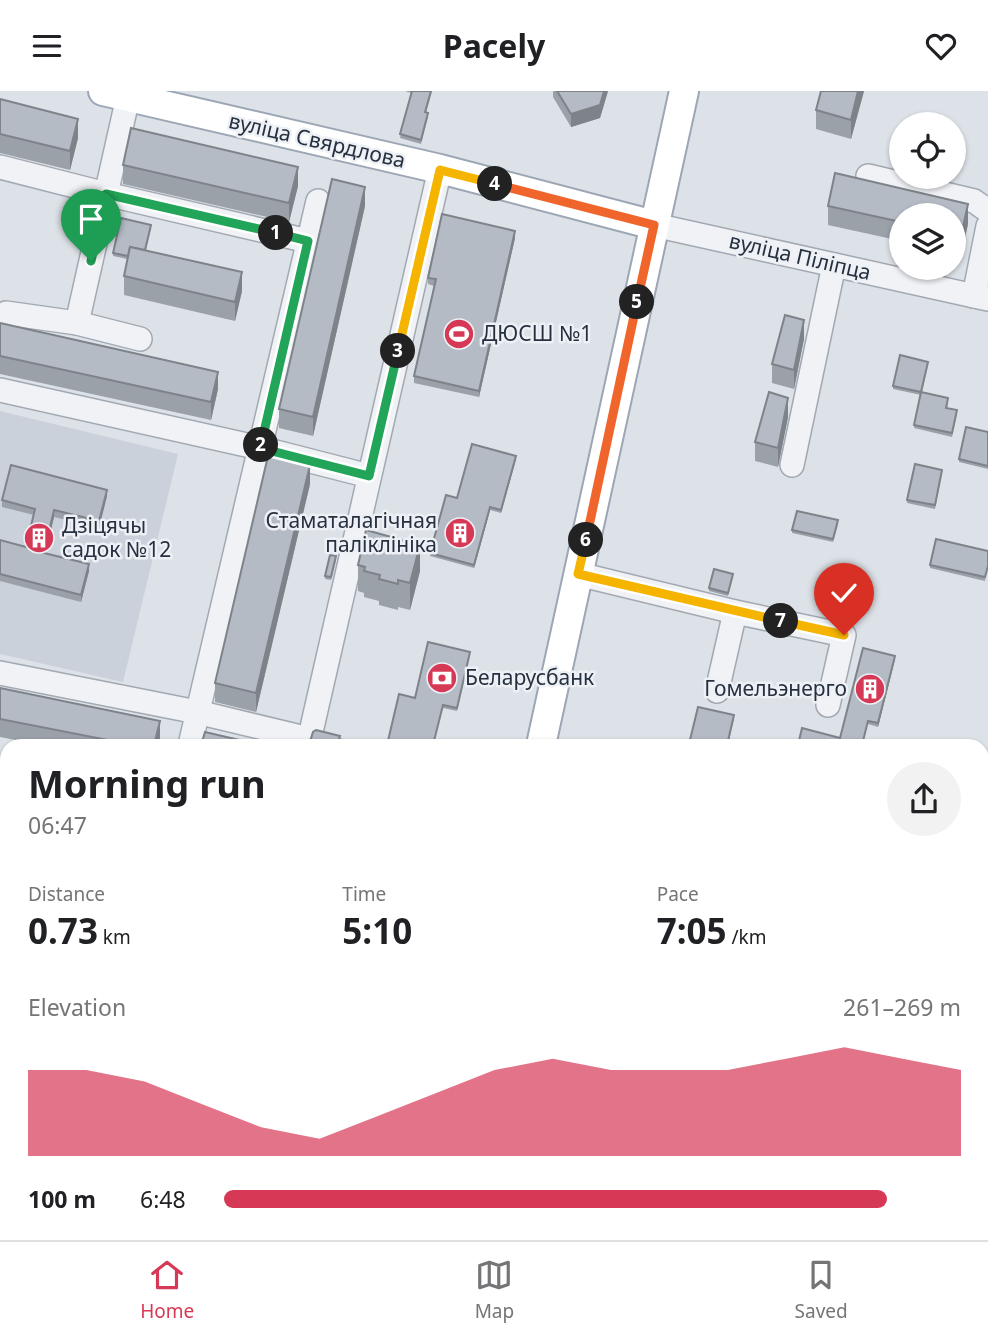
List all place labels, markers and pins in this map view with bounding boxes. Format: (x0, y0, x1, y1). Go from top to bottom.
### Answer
pin: 4 (477, 167, 512, 201)
pin (61, 189, 121, 261)
pin: 1 (258, 215, 294, 251)
pin: 5 (620, 285, 654, 319)
sports icon: ДЮСШ №1 (442, 317, 476, 351)
place label: ДЮСШ №1 (482, 319, 592, 347)
pin: 3 (380, 334, 416, 369)
pin: 2 (244, 427, 278, 463)
place label: Стаматалагічная паліклініка (265, 506, 437, 558)
place label: Дзіцячы садок №12 (62, 511, 171, 563)
building icon: Стаматалагічная паліклініка (443, 516, 477, 550)
building icon: Дзіцячы садок №12 (22, 521, 56, 555)
pin: 6 (568, 523, 604, 557)
pin (814, 563, 874, 635)
pin: 7 (764, 603, 798, 639)
bank icon: Беларусбанк (425, 661, 459, 695)
place label: Беларусбанк (465, 663, 594, 691)
building icon: Гомельэнерго (853, 672, 887, 706)
place label: Гомельэнерго (704, 674, 847, 702)

